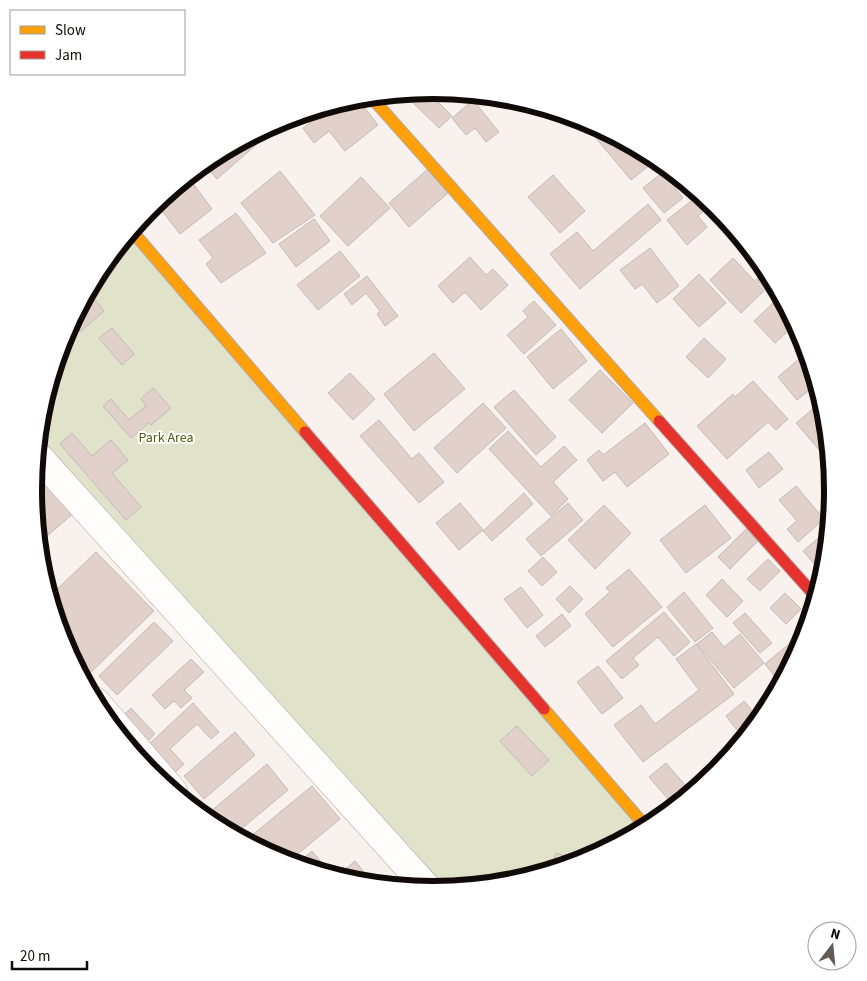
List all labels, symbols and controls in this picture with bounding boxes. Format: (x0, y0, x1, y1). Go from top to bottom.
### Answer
legend (10, 10, 185, 75)
text: Slow (55, 20, 86, 41)
text: Jam (55, 45, 82, 66)
park label: Park Area (138, 428, 194, 448)
north arrow (807, 921, 857, 971)
text: N (828, 924, 843, 945)
scale bar (12, 938, 88, 970)
text: 20 m (20, 946, 50, 967)

